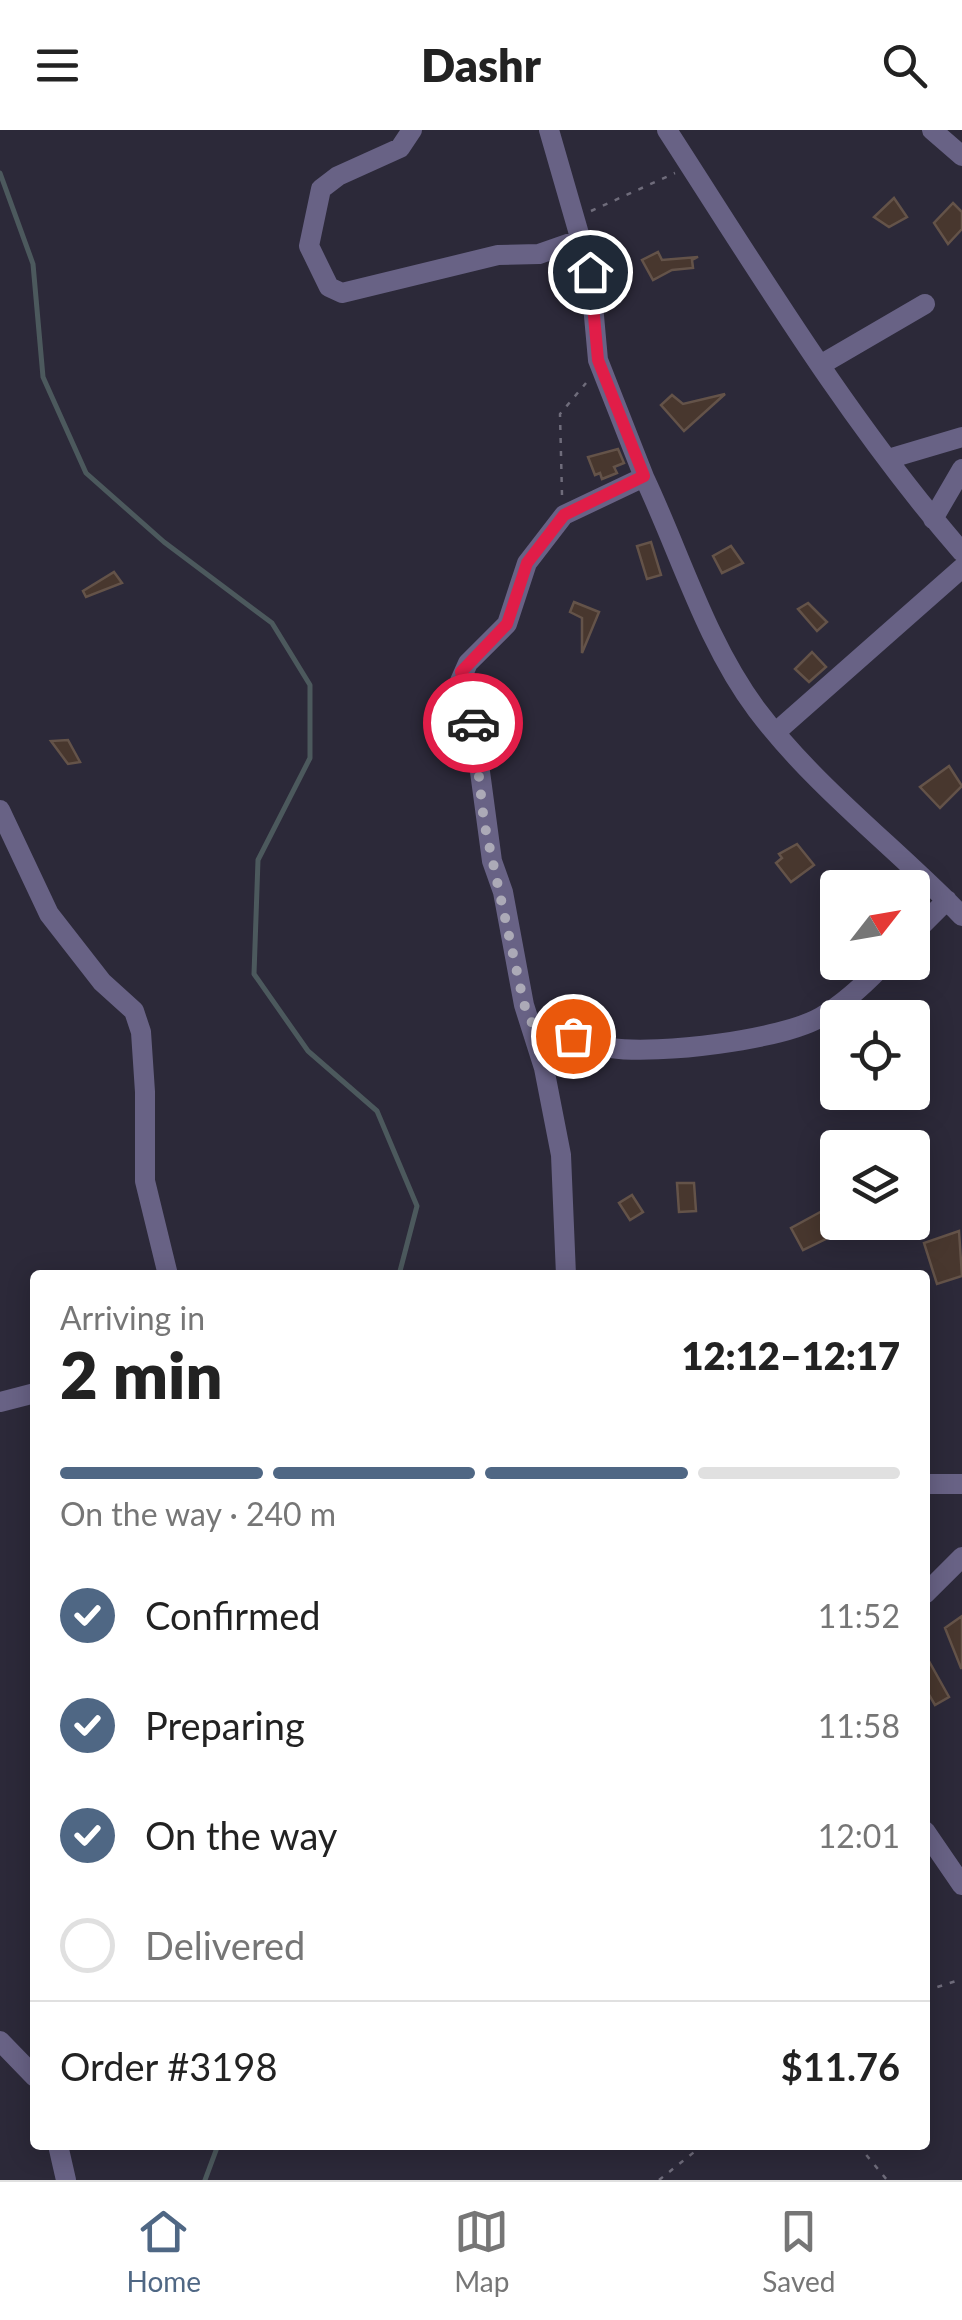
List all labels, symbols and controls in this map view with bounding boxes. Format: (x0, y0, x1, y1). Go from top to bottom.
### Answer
icon: menu (30, 38, 85, 93)
text: Dashr (421, 38, 541, 92)
icon: search (877, 38, 932, 93)
pin (548, 230, 633, 315)
icon: home (563, 245, 618, 300)
courier (423, 673, 523, 773)
icon: car (446, 696, 501, 751)
north arrow (820, 870, 930, 980)
map controls (820, 870, 930, 1240)
pin (531, 994, 616, 1079)
button: locate (820, 1000, 930, 1110)
icon: bag (546, 1009, 601, 1064)
button: layers (820, 1130, 930, 1240)
text: Arriving in (60, 1298, 205, 1337)
text: 12:12–12:17 (681, 1332, 900, 1378)
text: 2 min (60, 1335, 222, 1413)
text: On the way · 240 m (60, 1494, 336, 1533)
icon: check (60, 1588, 115, 1643)
text: Confirmed (145, 1592, 321, 1638)
text: 11:52 (818, 1596, 900, 1635)
icon: check (60, 1698, 115, 1753)
text: Preparing (145, 1702, 305, 1748)
text: 11:58 (818, 1706, 900, 1745)
icon: check (60, 1808, 115, 1863)
text: On the way (145, 1812, 337, 1858)
text: 12:01 (818, 1816, 900, 1855)
text: Delivered (145, 1922, 305, 1968)
text: Order #3198 (60, 2043, 277, 2089)
text: $11.76 (781, 2043, 900, 2089)
tab: Home (127, 2204, 201, 2298)
tab: Map (454, 2204, 509, 2298)
tab: Saved (762, 2204, 835, 2298)

